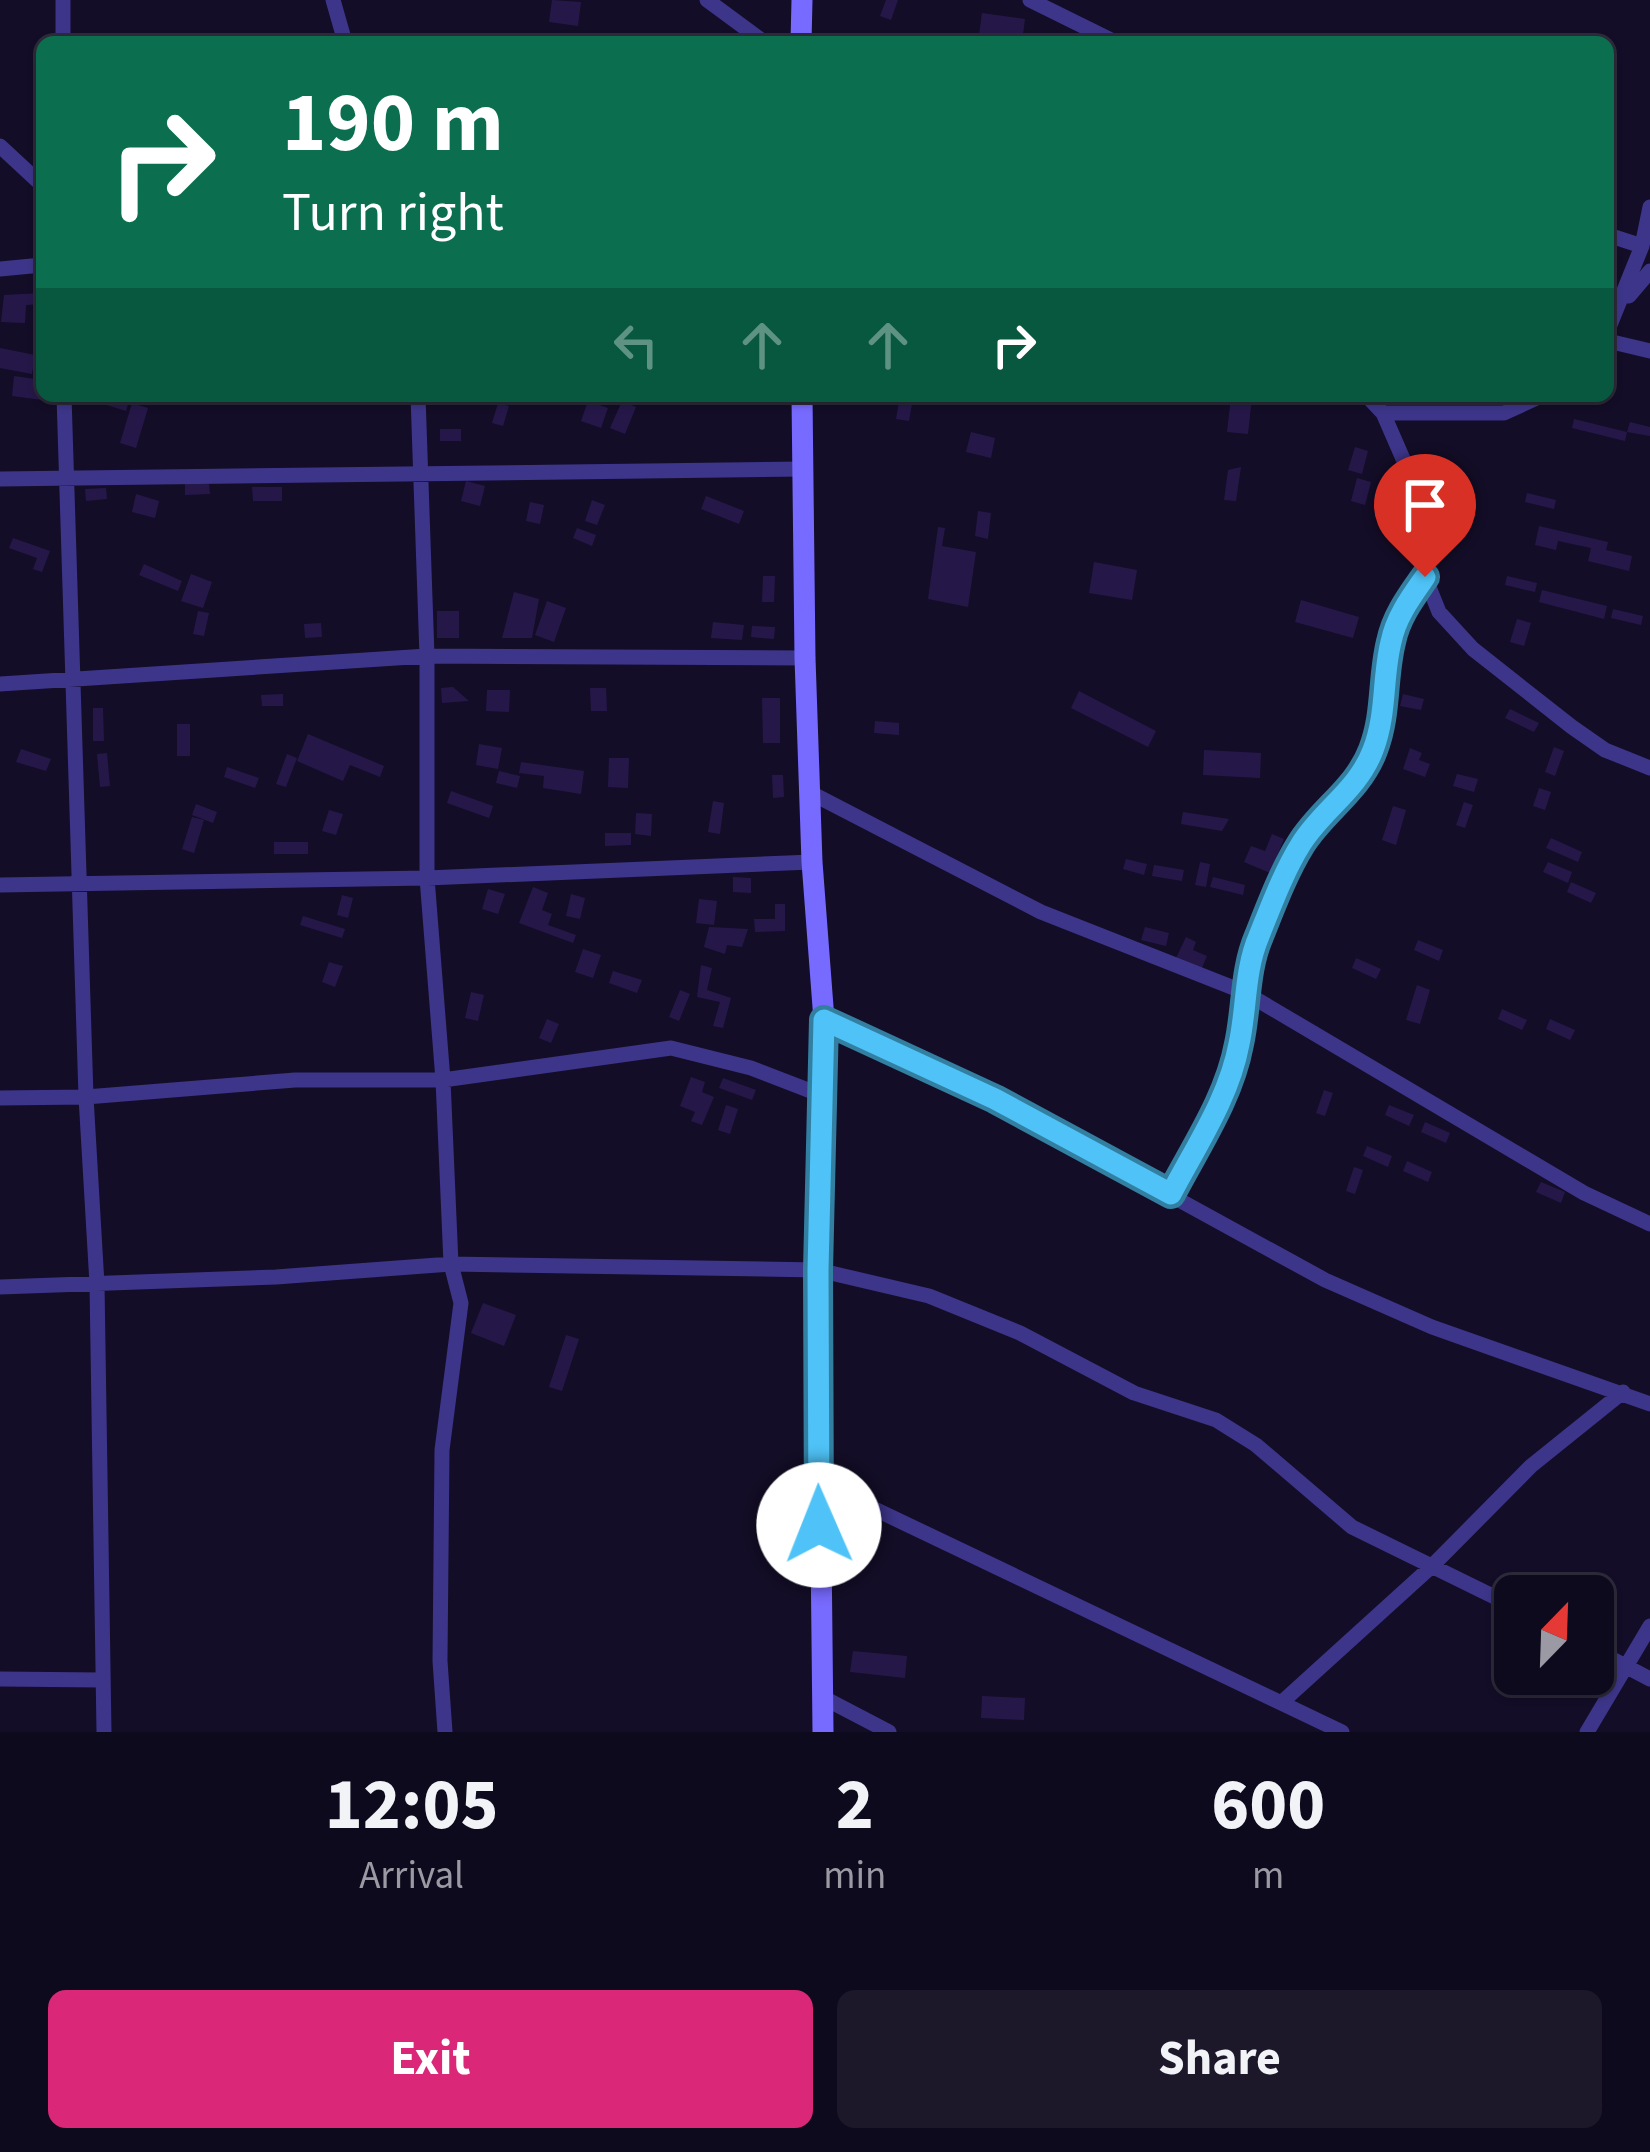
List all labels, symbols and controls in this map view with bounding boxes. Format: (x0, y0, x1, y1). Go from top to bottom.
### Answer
text: 190 m (282, 64, 504, 184)
icon: right (84, 84, 240, 240)
text: Turn right (282, 175, 504, 252)
icon: left (603, 312, 669, 378)
icon: ahead (729, 312, 795, 378)
icon: ahead (855, 312, 921, 378)
icon: right (981, 312, 1047, 378)
pin (1374, 454, 1476, 577)
icon: arrive (1392, 472, 1458, 538)
position arrow (756, 1462, 882, 1588)
north arrow (1494, 1575, 1614, 1695)
map controls (1494, 1575, 1614, 1695)
text: 12:05 (325, 1754, 498, 1857)
text: 2 (836, 1754, 874, 1857)
text: 600 (1211, 1754, 1325, 1857)
text: Arrival (359, 1848, 464, 1904)
text: min (823, 1848, 886, 1904)
text: m (1252, 1848, 1284, 1904)
button: Exit (48, 1990, 813, 2128)
button: Share (837, 1990, 1602, 2128)

